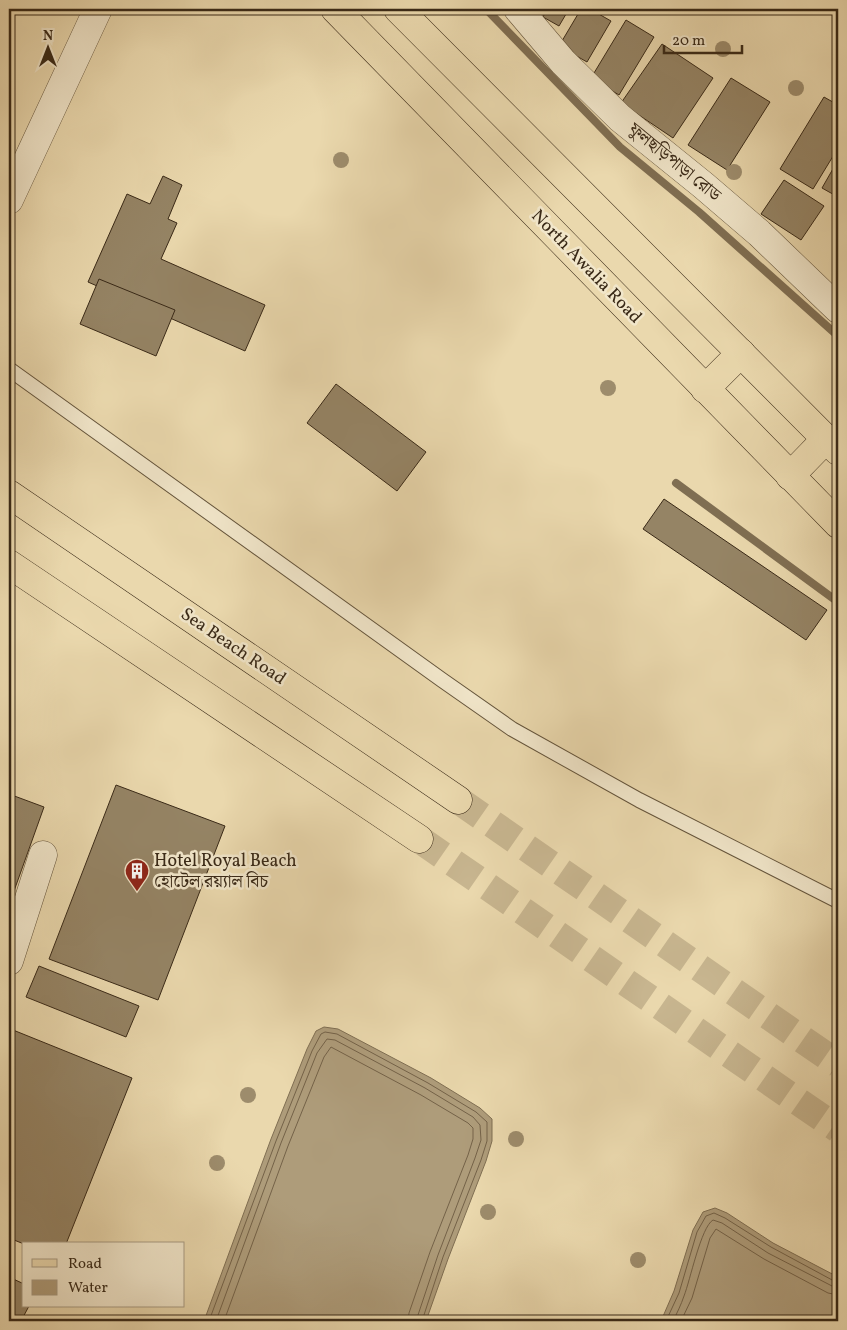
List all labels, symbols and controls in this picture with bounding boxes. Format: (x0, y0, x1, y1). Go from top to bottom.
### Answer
north arrow (22, 22, 72, 72)
scale bar (664, 22, 742, 54)
text: N (43, 27, 53, 46)
text: 20 m (672, 31, 705, 52)
street label: ফুলছড়িপাড়া রোড (622, 117, 726, 209)
street label: North Awalia Road (525, 205, 647, 329)
street label: Sea Beach Road (175, 602, 291, 692)
place label: Hotel Royal Beach হোটেল রয়্যাল বিচ (154, 849, 297, 895)
building icon: Hotel Royal Beach হোটেল রয়্যাল বিচ (124, 858, 150, 892)
legend (22, 1242, 185, 1308)
text: Road (68, 1254, 102, 1275)
text: Water (68, 1278, 108, 1299)

